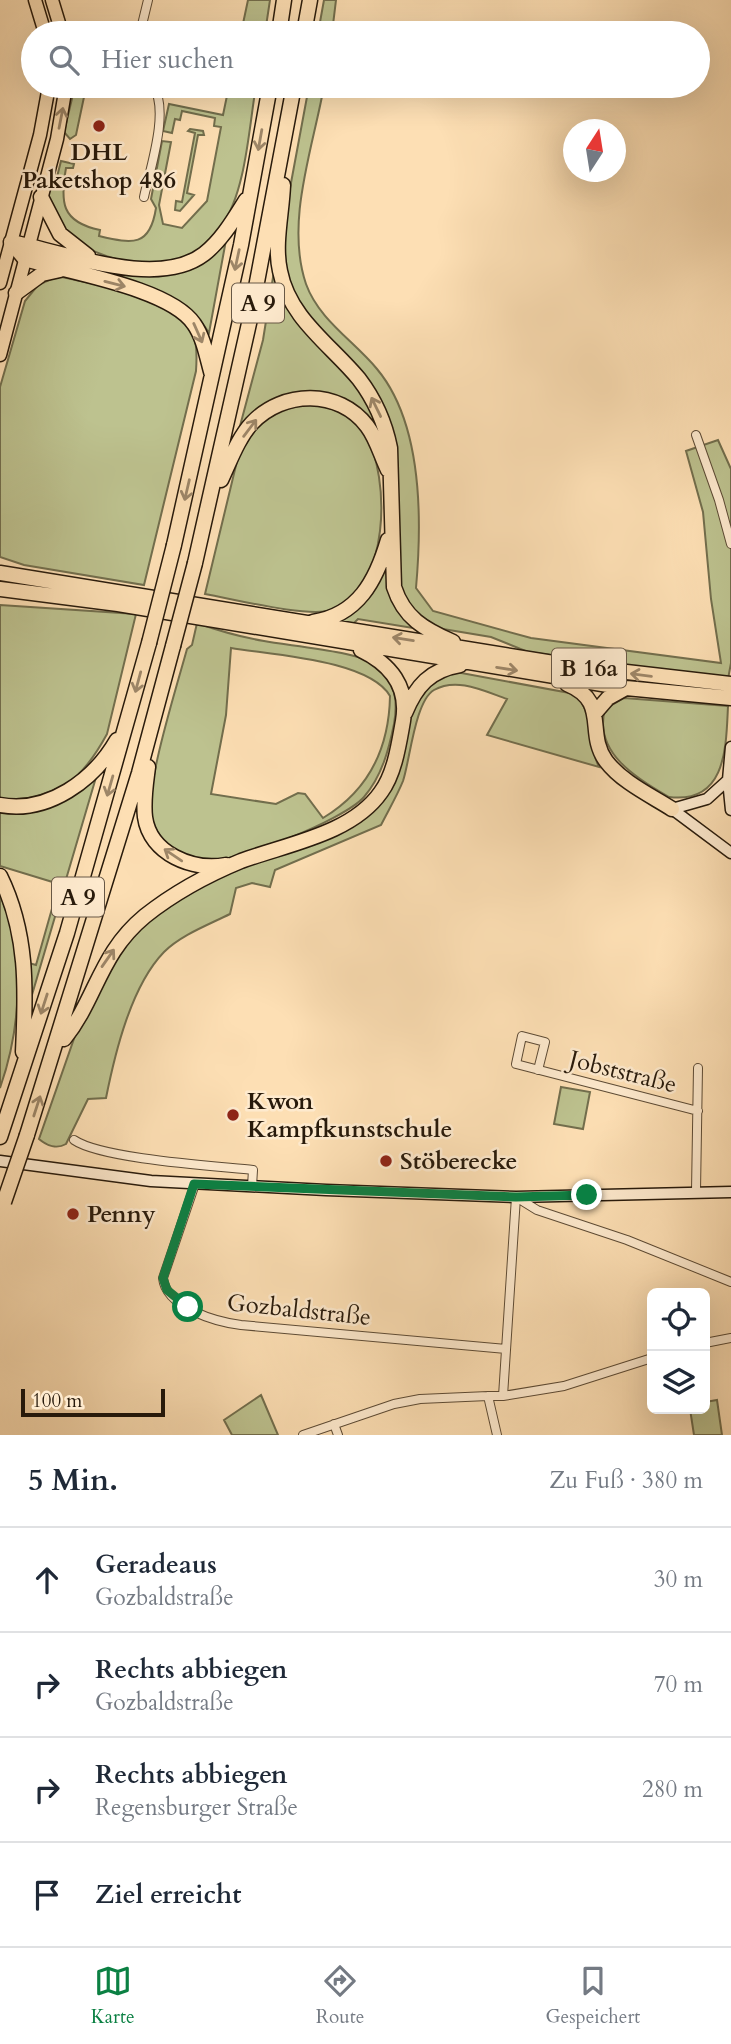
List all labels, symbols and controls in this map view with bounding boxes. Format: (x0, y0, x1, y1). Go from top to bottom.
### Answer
search box (21, 21, 710, 98)
icon: search (45, 41, 83, 79)
text: Hier suchen (101, 42, 234, 77)
one-way arrow (55, 107, 68, 130)
marker: DHL Paketshop 486 (91, 118, 107, 134)
north arrow (563, 119, 626, 182)
one-way arrow (253, 128, 266, 151)
place label: DHL Paketshop 486 (22, 136, 176, 197)
one-way arrow (230, 248, 244, 271)
one-way arrow (104, 278, 126, 291)
road number: A 9 (232, 284, 284, 322)
one-way arrow (192, 322, 205, 343)
one-way arrow (369, 397, 382, 418)
one-way arrow (242, 419, 257, 437)
one-way arrow (179, 478, 192, 500)
one-way arrow (392, 632, 414, 645)
road number: B 16a (552, 648, 626, 688)
one-way arrow (495, 663, 518, 676)
one-way arrow (630, 669, 653, 682)
one-way arrow (131, 670, 144, 692)
one-way arrow (103, 775, 116, 797)
one-way arrow (163, 847, 183, 861)
road number: A 9 (52, 877, 104, 916)
one-way arrow (101, 949, 115, 968)
one-way arrow (37, 993, 50, 1015)
street label: Jobststraße (563, 1042, 680, 1101)
place label: Kwon Kampfkunstschule (247, 1085, 452, 1146)
one-way arrow (31, 1095, 44, 1117)
marker: Kwon Kampfkunstschule (225, 1107, 241, 1123)
place label: Stöberecke (400, 1145, 517, 1178)
marker: Stöberecke (378, 1153, 394, 1169)
route end (571, 1179, 602, 1210)
place label: Penny (87, 1198, 156, 1231)
marker: Penny (65, 1206, 81, 1222)
street label: Gozbaldstraße (225, 1286, 373, 1334)
map controls (647, 1288, 710, 1414)
button: locate (647, 1288, 710, 1351)
route start (172, 1291, 203, 1322)
button: layers (647, 1351, 710, 1414)
scale bar (21, 1386, 164, 1418)
text: 100 m (32, 1388, 82, 1414)
text: 5 Min. (28, 1460, 118, 1501)
text: Zu Fuß · 380 m (549, 1465, 703, 1496)
text: Geradeaus (95, 1547, 217, 1582)
icon: ahead (28, 1561, 66, 1599)
text: 30 m (654, 1564, 703, 1595)
text: Gozbaldstraße (95, 1582, 234, 1613)
text: Rechts abbiegen (95, 1652, 287, 1687)
icon: right (28, 1666, 66, 1704)
text: 70 m (654, 1669, 703, 1700)
text: Gozbaldstraße (95, 1687, 234, 1718)
text: Rechts abbiegen (95, 1757, 287, 1792)
icon: right (28, 1771, 66, 1809)
text: 280 m (642, 1774, 703, 1805)
text: Regensburger Straße (95, 1792, 298, 1823)
icon: arrive (28, 1876, 66, 1914)
text: Ziel erreicht (95, 1877, 241, 1912)
tab: Karte (91, 1962, 135, 2030)
tab: Route (316, 1962, 364, 2030)
tab: Gespeichert (546, 1962, 640, 2030)

